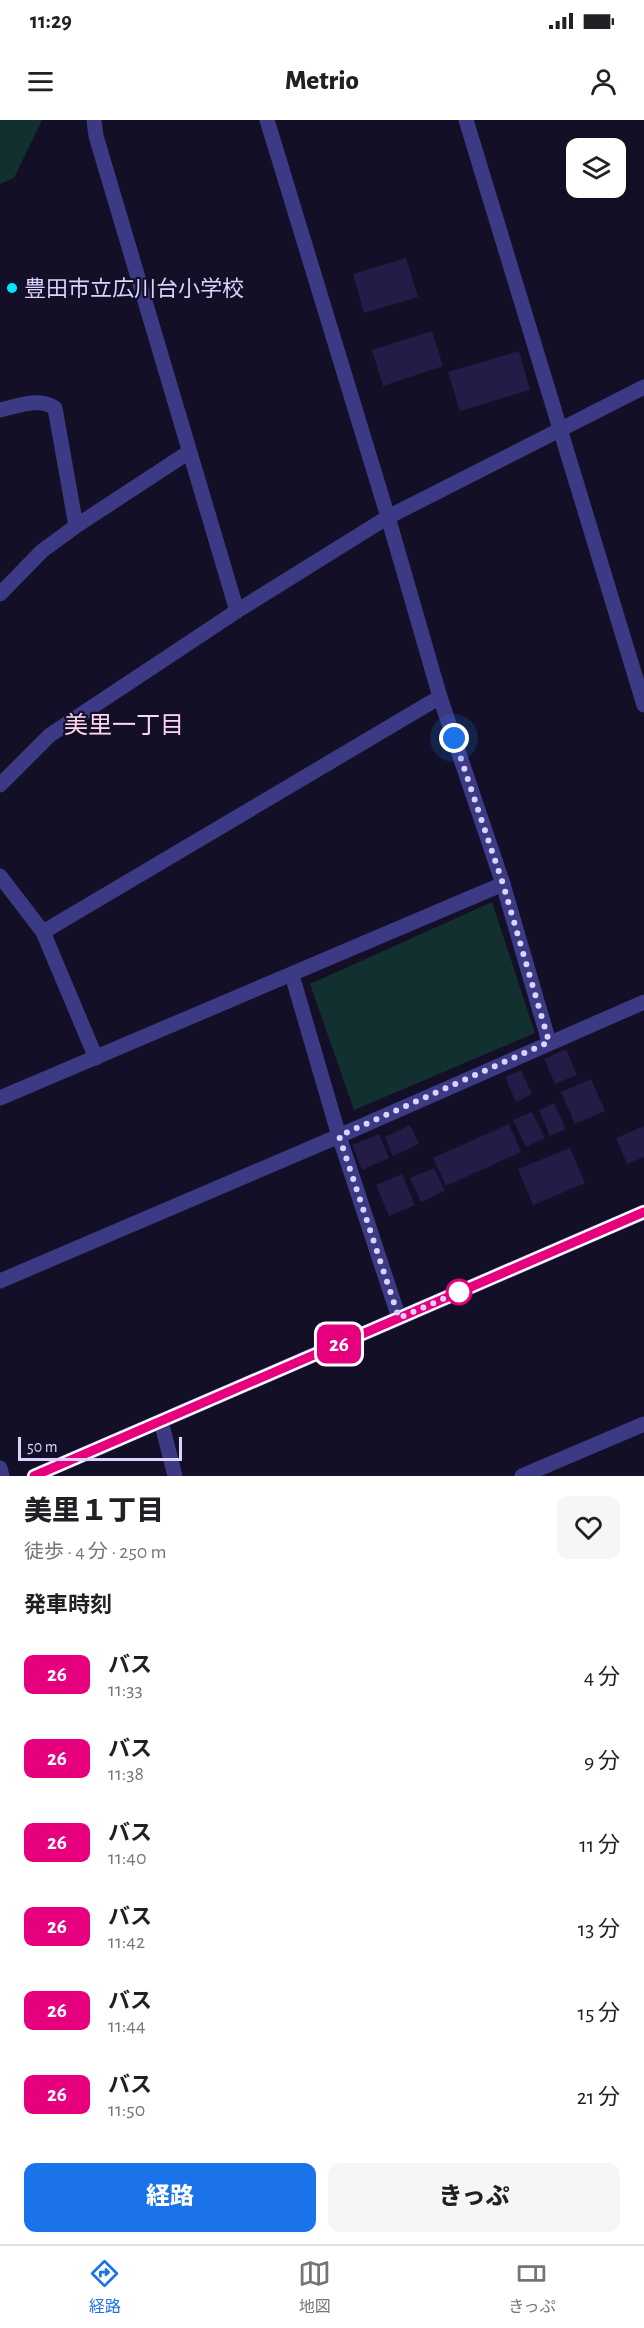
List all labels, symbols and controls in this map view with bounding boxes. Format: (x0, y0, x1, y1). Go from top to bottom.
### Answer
text: 11:29 (30, 10, 72, 32)
icon: menu (24, 65, 57, 98)
icon: person (587, 65, 620, 98)
text: Metrio (285, 67, 359, 94)
map controls (566, 138, 626, 198)
button: layers (566, 138, 626, 198)
place label: 豊田市立広川台小学校 (24, 277, 244, 300)
marker: 豊田市立広川台小学校 (5, 281, 19, 295)
district label: 美里一丁目 (64, 712, 184, 738)
your location (439, 723, 469, 753)
unlabelled marker (446, 1279, 472, 1305)
line badge: 26 (312, 1324, 366, 1364)
text: 26 (329, 1334, 349, 1355)
scale bar (18, 1434, 182, 1462)
text: 50 m (27, 1439, 58, 1455)
button: heart (557, 1496, 620, 1559)
text: 美里１丁目 (24, 1498, 164, 1526)
text: 徒歩 · 4 分 · 250 m (24, 1542, 167, 1562)
text: 発車時刻 (24, 1594, 112, 1616)
text: バス (108, 1654, 152, 1676)
text: 26 (47, 1664, 67, 1685)
text: 4 分 (584, 1666, 620, 1688)
text: 11:33 (108, 1680, 143, 1700)
text: バス (108, 1738, 152, 1760)
text: 26 (47, 1748, 67, 1769)
text: 9 分 (584, 1750, 620, 1772)
text: 11:38 (108, 1764, 144, 1784)
text: バス (108, 1822, 152, 1844)
text: 26 (47, 1832, 67, 1853)
text: 11 分 (579, 1834, 620, 1856)
text: 11:40 (108, 1848, 147, 1868)
text: バス (108, 1906, 152, 1928)
text: 26 (47, 1916, 67, 1937)
text: 13 分 (578, 1918, 620, 1940)
text: 11:42 (108, 1932, 145, 1952)
text: バス (108, 1990, 152, 2012)
text: 26 (47, 2000, 67, 2021)
text: 15 分 (578, 2002, 620, 2024)
text: 11:44 (108, 2016, 146, 2036)
text: バス (108, 2074, 152, 2096)
text: 26 (47, 2084, 67, 2105)
text: 21 分 (577, 2086, 620, 2108)
text: 11:50 (108, 2100, 145, 2120)
button: 経路 (24, 2163, 316, 2232)
button: きっぷ (328, 2163, 620, 2232)
tab: 経路 (88, 2257, 121, 2317)
tab: 地図 (298, 2257, 331, 2317)
tab: きっぷ (508, 2257, 556, 2317)

